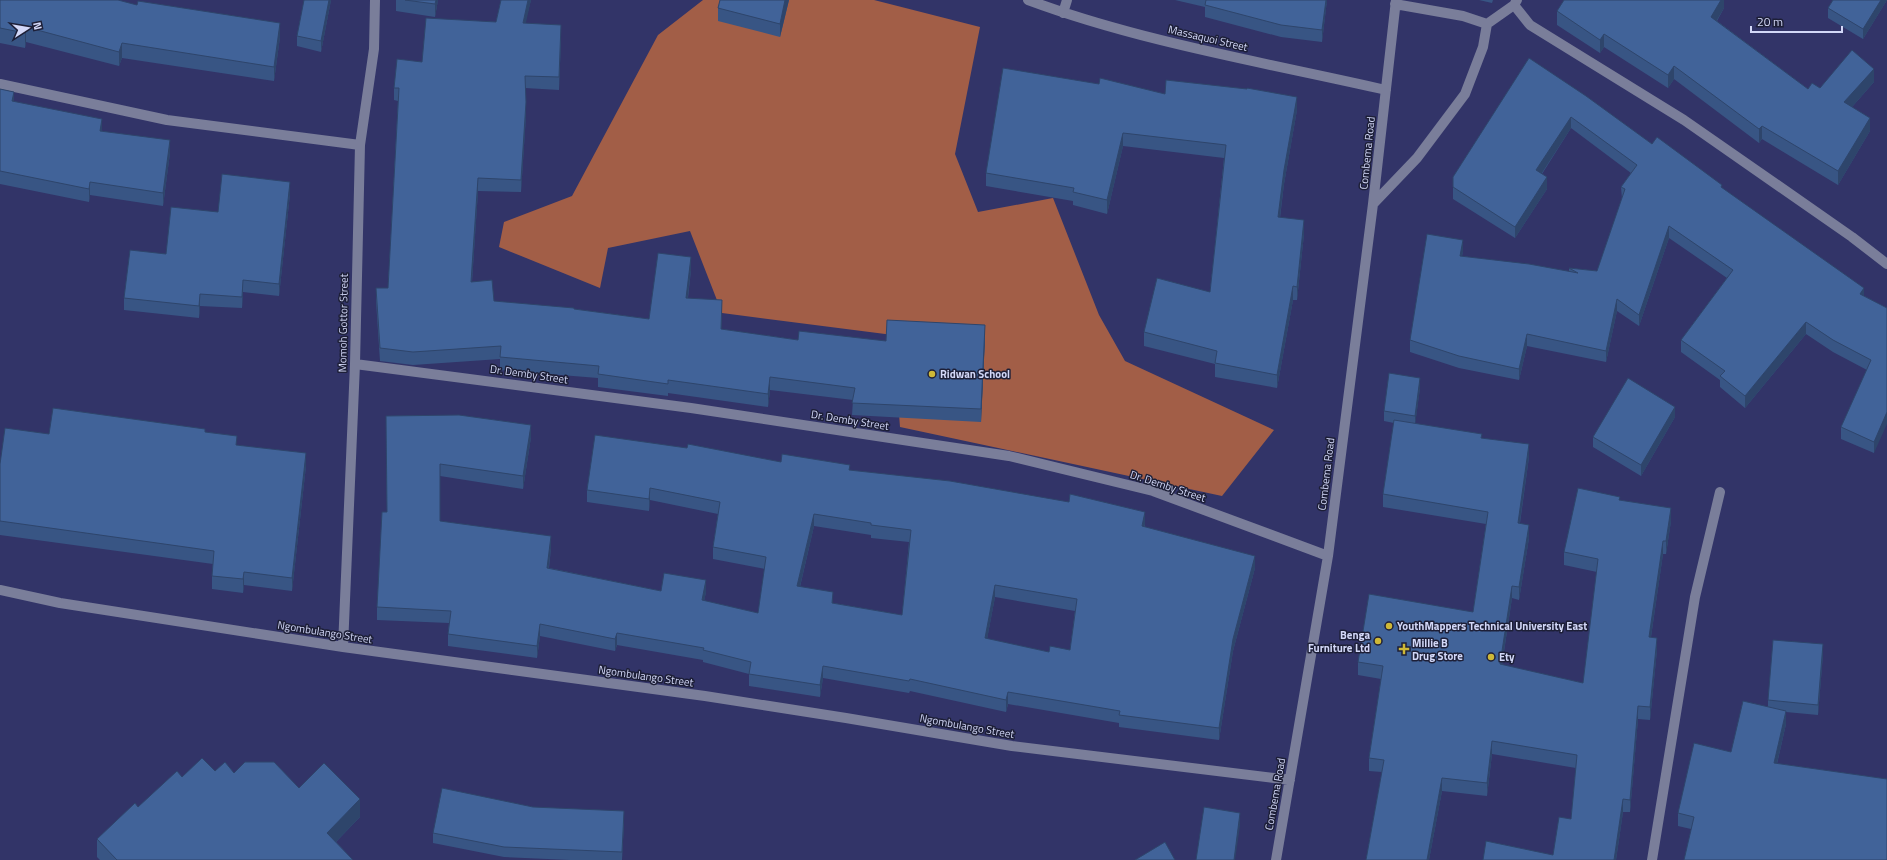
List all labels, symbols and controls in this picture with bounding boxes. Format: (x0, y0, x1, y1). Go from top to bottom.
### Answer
north arrow (8, 8, 48, 48)
scale bar (1751, 8, 1842, 34)
text: 20 m (1757, 12, 1783, 31)
text: N (29, 21, 46, 31)
street label: Massaquoi Street (1167, 21, 1249, 55)
street label: Combema Road (1355, 116, 1379, 190)
street label: Momoh Gottor Street (334, 273, 352, 373)
street label: Dr. Demby Street (489, 361, 569, 387)
place label: Ridwan School (940, 366, 1010, 382)
marker: Ridwan School (927, 369, 937, 379)
street label: Dr. Demby Street (810, 406, 890, 434)
street label: Combema Road (1314, 437, 1338, 511)
street label: Dr. Demby Street (1128, 466, 1208, 506)
street label: Ngombulango Street (276, 617, 374, 647)
place label: YouthMappers Technical University East (1397, 618, 1587, 634)
marker: YouthMappers Technical University East (1384, 621, 1394, 631)
place label: Benga Furniture Ltd (1308, 627, 1370, 656)
place label: Millie B Drug Store (1412, 635, 1463, 664)
marker: Benga Furniture Ltd (1373, 636, 1383, 646)
marker: Millie B Drug Store (1399, 644, 1409, 654)
place label: Ety (1499, 649, 1515, 665)
marker: Ety (1486, 652, 1496, 662)
street label: Ngombulango Street (597, 661, 695, 691)
street label: Ngombulango Street (918, 710, 1016, 742)
street label: Combema Road (1261, 756, 1289, 831)

